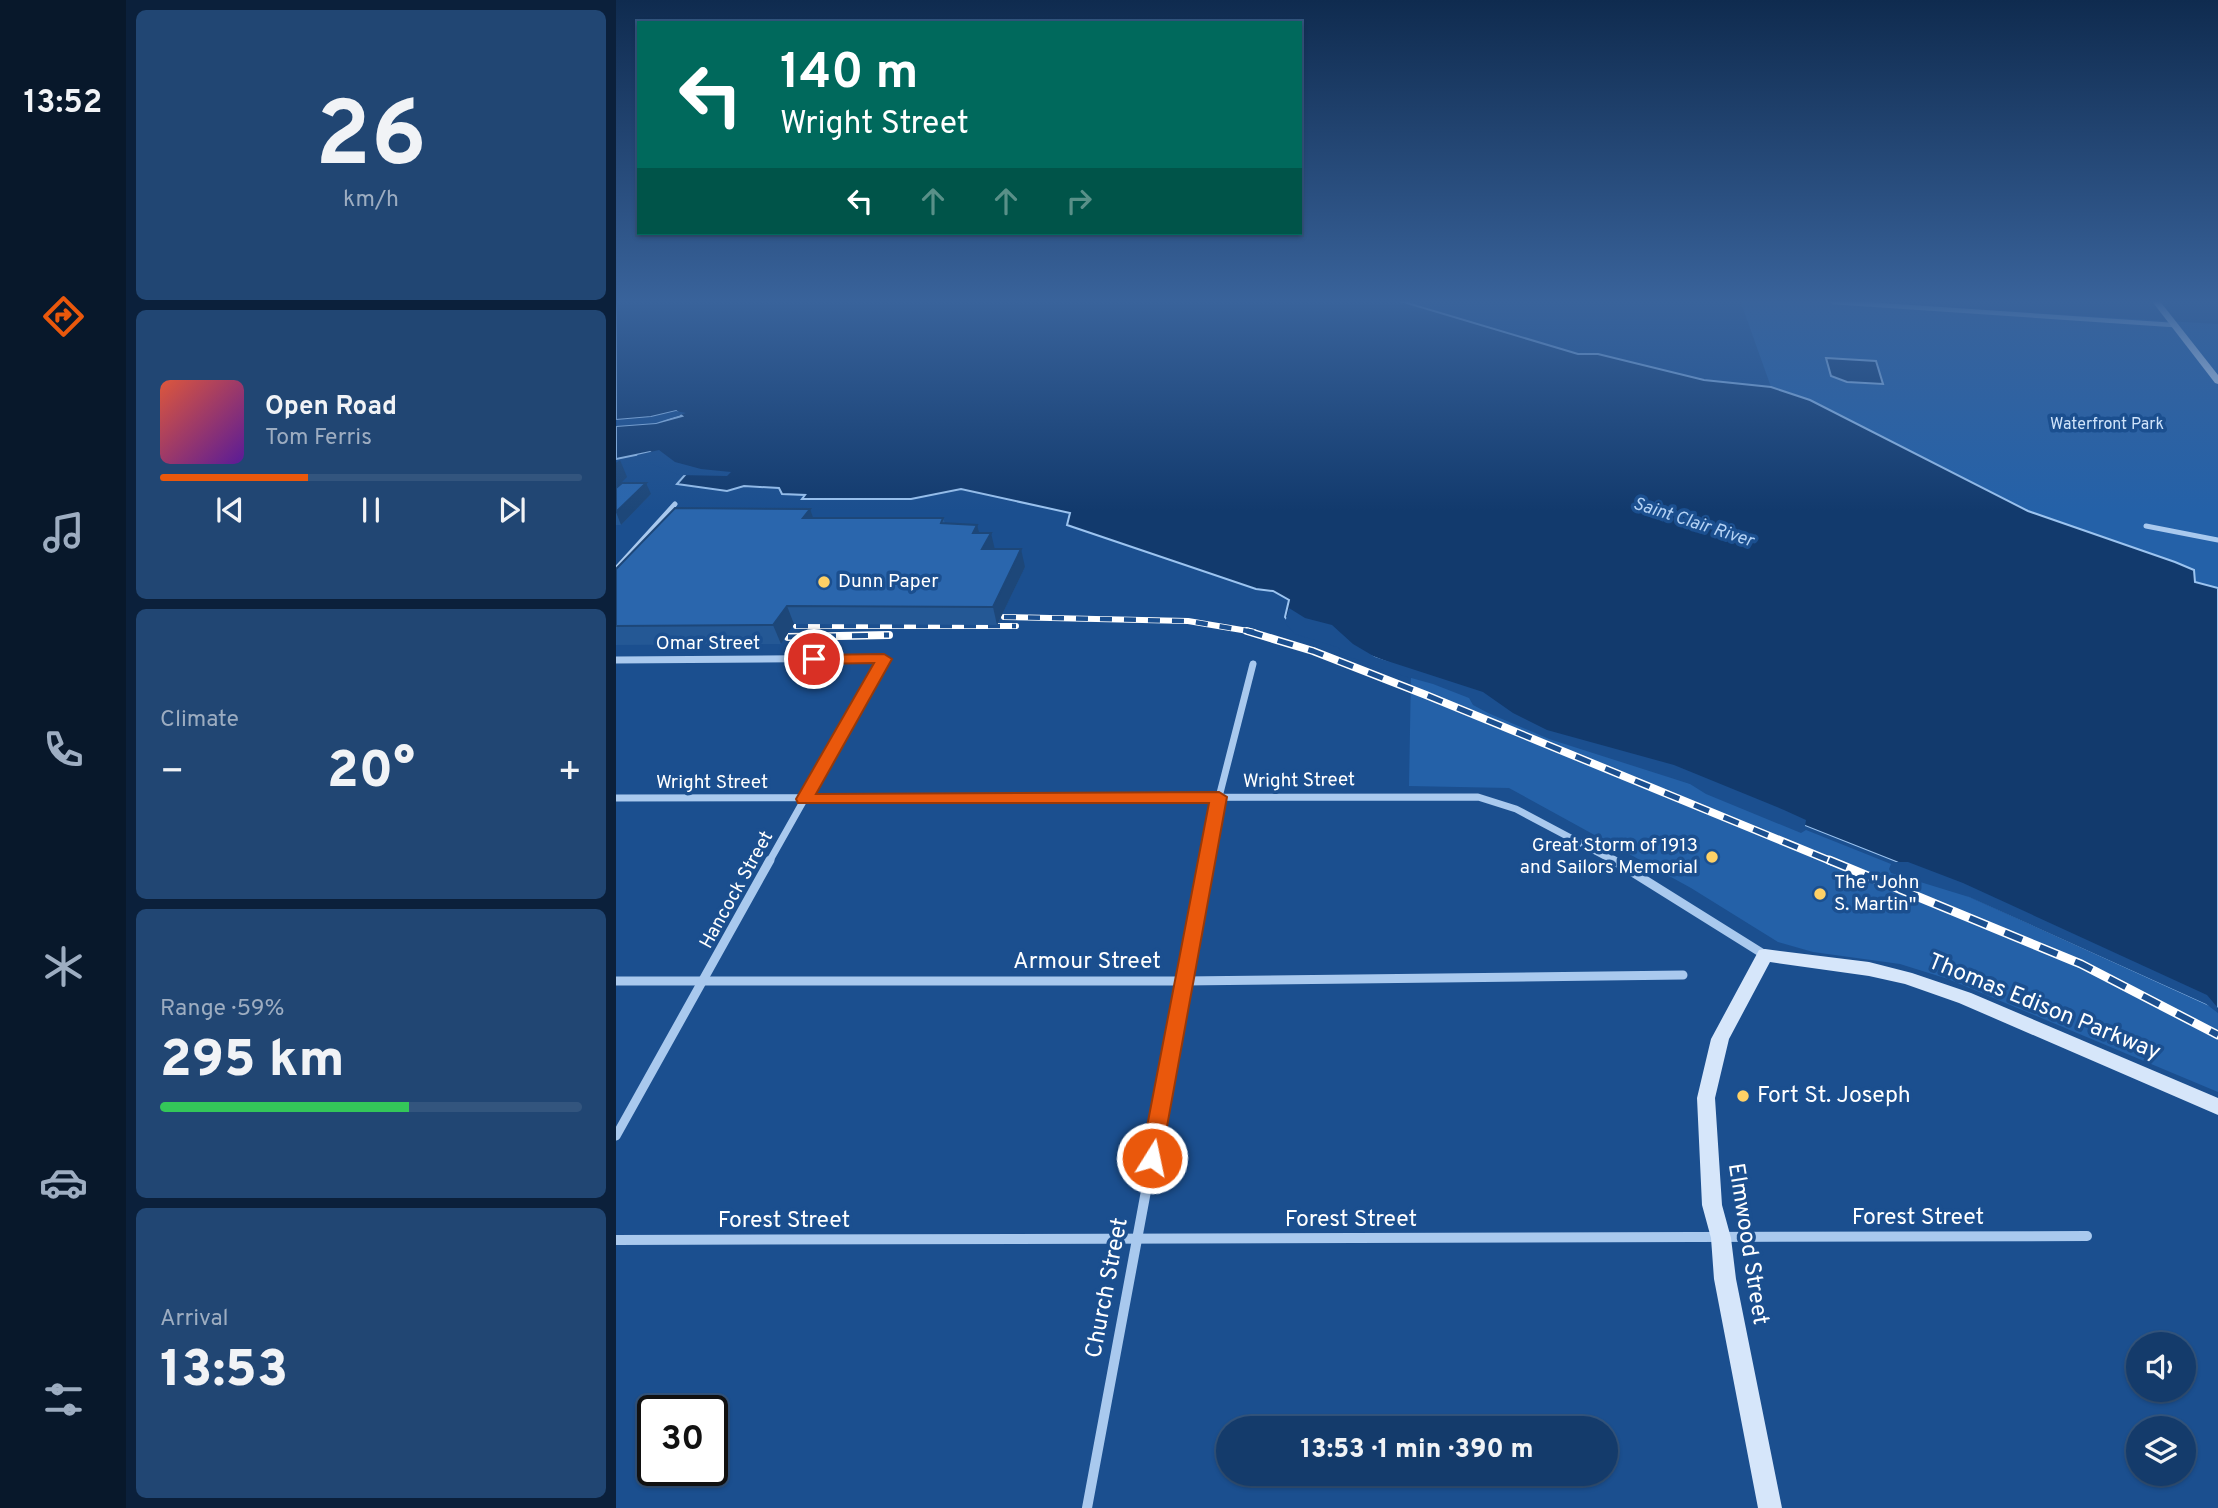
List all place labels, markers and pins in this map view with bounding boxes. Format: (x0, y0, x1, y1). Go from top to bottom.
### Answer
place label: Dunn Paper (838, 570, 939, 594)
marker: Dunn Paper (816, 574, 832, 590)
pin (784, 629, 844, 689)
place label: Great Storm of 1913 and Sailors Memorial (1520, 834, 1698, 880)
marker: Great Storm of 1913 and Sailors Memorial (1704, 849, 1720, 865)
place label: The "John S. Martin" (1834, 871, 1920, 917)
marker: The "John S. Martin" (1812, 886, 1828, 902)
place label: Fort St. Joseph (1757, 1082, 1911, 1111)
marker: Fort St. Joseph (1735, 1088, 1751, 1104)

